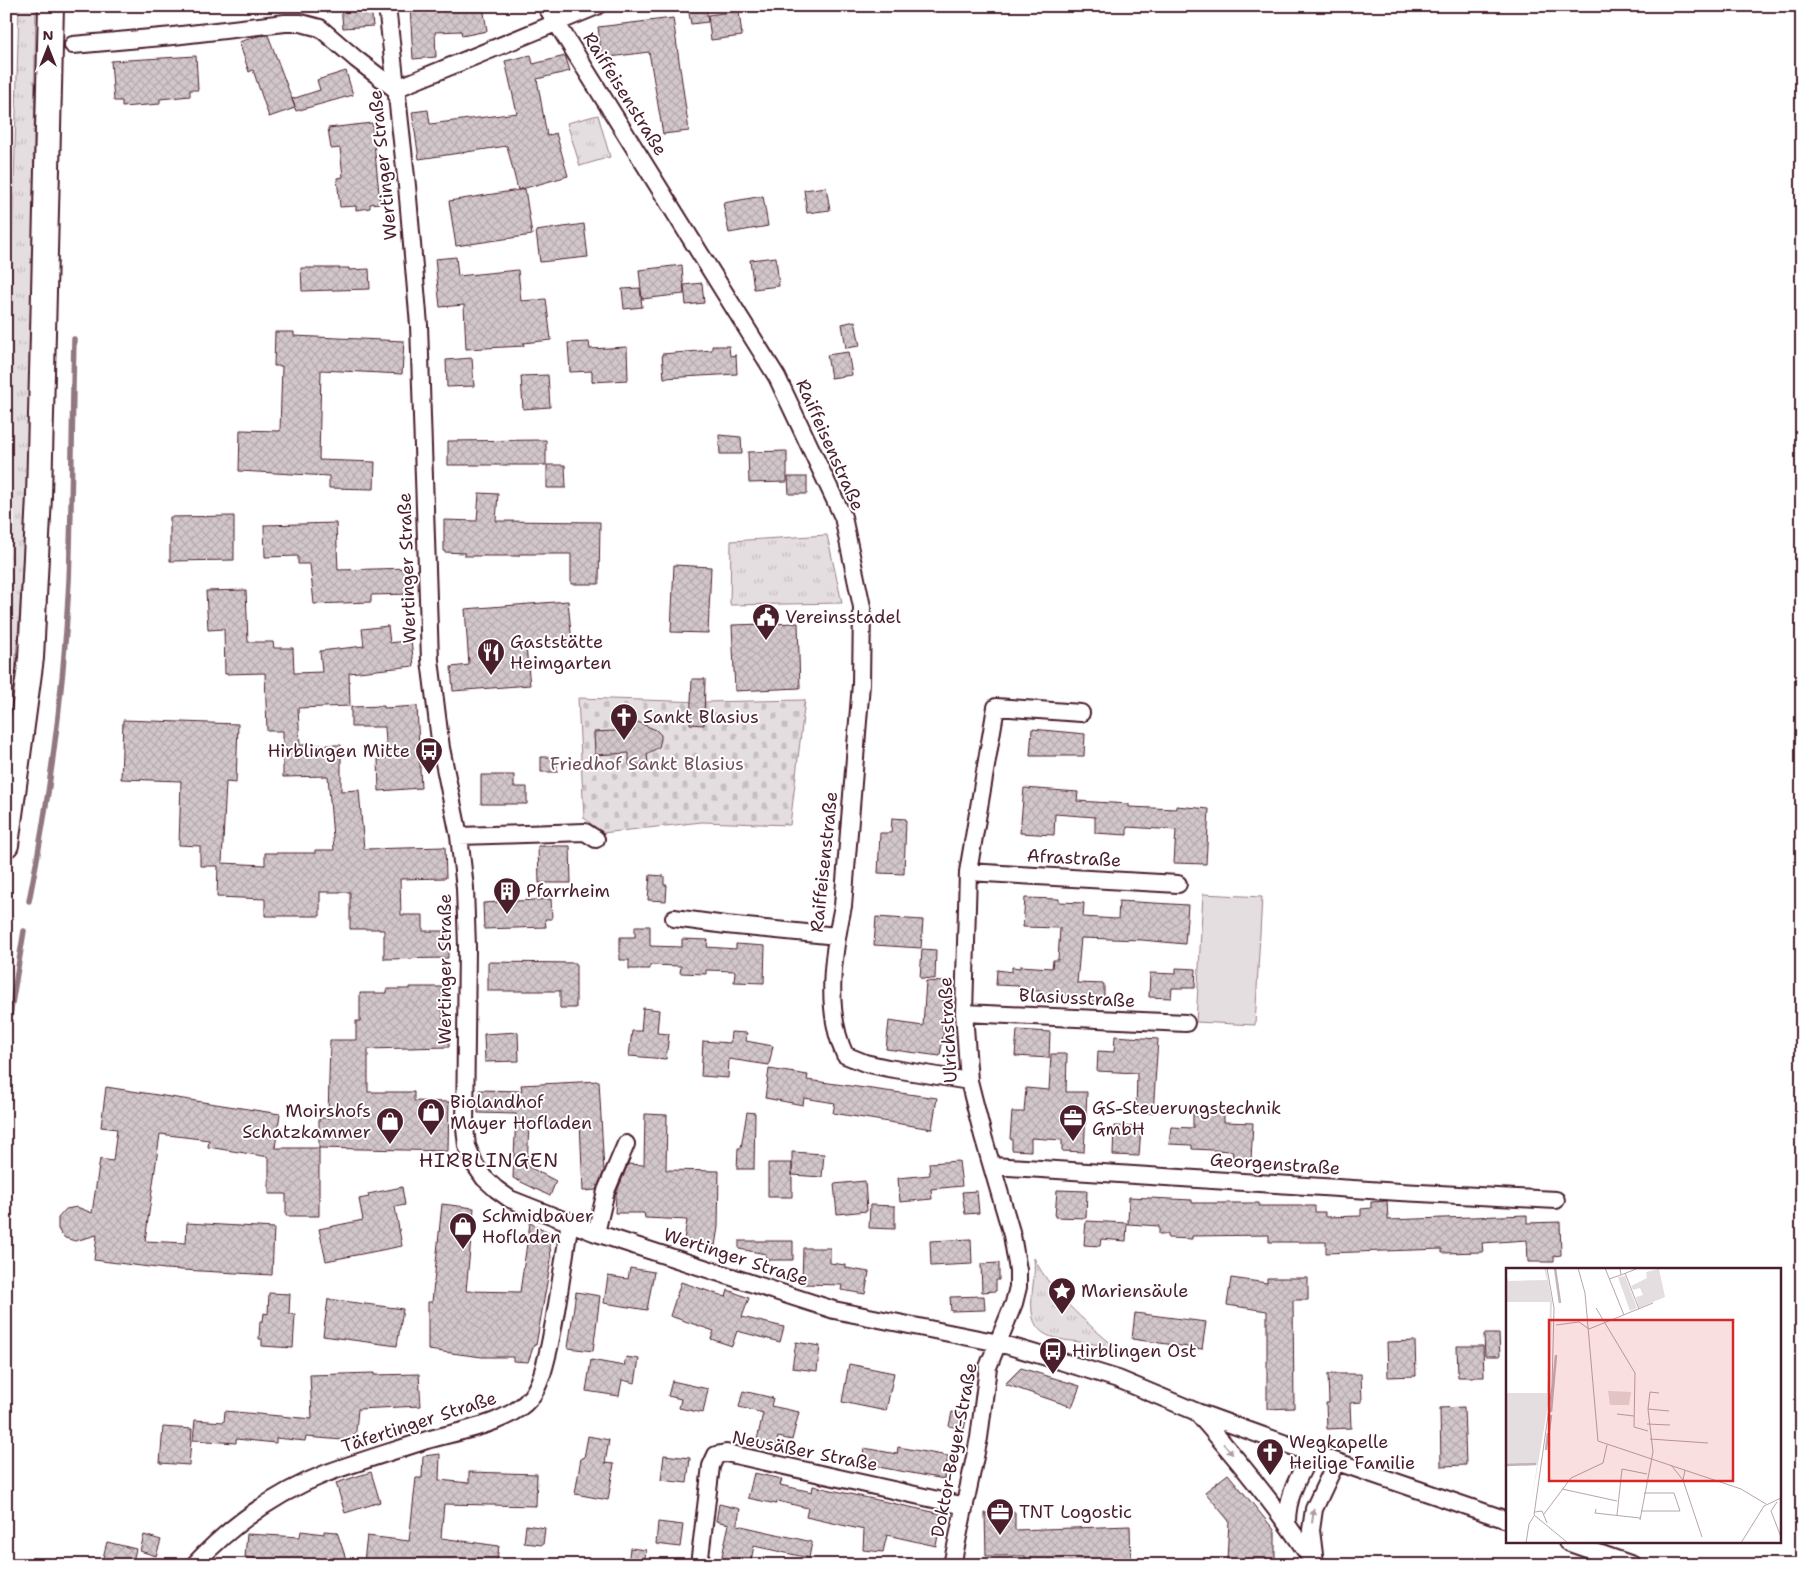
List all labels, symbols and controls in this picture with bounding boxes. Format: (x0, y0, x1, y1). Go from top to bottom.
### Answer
north arrow (22, 22, 72, 72)
text: N (42, 26, 54, 44)
street label: Raiffeisenstraße (577, 28, 673, 160)
street label: Wertinger Straße (363, 89, 403, 241)
street label: Raiffeisenstraße (790, 375, 870, 515)
street label: Wertinger Straße (392, 492, 422, 644)
public building icon: Vereinsstadel (751, 602, 781, 641)
place label: Vereinsstadel (785, 605, 902, 629)
place label: Gaststätte Heimgarten (510, 630, 611, 675)
restaurant icon: Gaststätte Heimgarten (476, 637, 506, 676)
church icon: Sankt Blasius (609, 702, 639, 741)
place label: Sankt Blasius (643, 705, 759, 729)
bus stop icon: Hirblingen Mitte (414, 736, 444, 775)
place label: Hirblingen Mitte (267, 739, 410, 763)
park label: Friedhof Sankt Blasius (550, 752, 744, 776)
street label: Raiffeisenstraße (805, 790, 843, 934)
street label: Afrastraße (1026, 844, 1122, 872)
building icon: Pfarrheim (492, 876, 522, 915)
place label: Pfarrheim (526, 879, 610, 903)
street label: Wertinger Straße (433, 894, 457, 1044)
street label: Ulrichstraße (933, 976, 963, 1084)
street label: Blasiusstraße (1018, 983, 1136, 1013)
place label: Biolandhof Mayer Hofladen (450, 1090, 592, 1135)
place label: GS-Steuerungstechnik GmbH (1092, 1096, 1281, 1141)
shop icon: Biolandhof Mayer Hofladen (416, 1097, 446, 1136)
place label: Moirshofs Schatzkammer (242, 1099, 371, 1144)
office icon: GS-Steuerungstechnik GmbH (1058, 1103, 1088, 1142)
shop icon: Moirshofs Schatzkammer (375, 1106, 405, 1145)
district label: HIRBLINGEN (419, 1147, 559, 1173)
street label: Georgenstraße (1209, 1147, 1341, 1181)
place label: Schmidbauer Hofladen (482, 1204, 593, 1249)
shop icon: Schmidbauer Hofladen (448, 1211, 478, 1250)
street label: Wertinger Straße (660, 1222, 812, 1292)
inset map (1506, 1268, 1780, 1544)
place icon: Mariensäule (1047, 1276, 1077, 1315)
place label: Mariensäule (1081, 1279, 1188, 1303)
bus stop icon: Hirblingen Ost (1038, 1336, 1068, 1375)
place label: Hirblingen Ost (1072, 1339, 1197, 1363)
street label: Doktor-Beyer-Straße (925, 1361, 983, 1539)
street label: Täfertinger Straße (338, 1386, 500, 1458)
street label: Neusäßer Straße (730, 1425, 880, 1477)
place label: Wegkapelle Heilige Familie (1289, 1430, 1415, 1475)
church icon: Wegkapelle Heilige Familie (1255, 1437, 1285, 1476)
one-way arrow (1223, 1442, 1234, 1455)
office icon: TNT Logostic (985, 1497, 1015, 1536)
place label: TNT Logostic (1019, 1500, 1132, 1524)
one-way arrow (1309, 1508, 1317, 1524)

